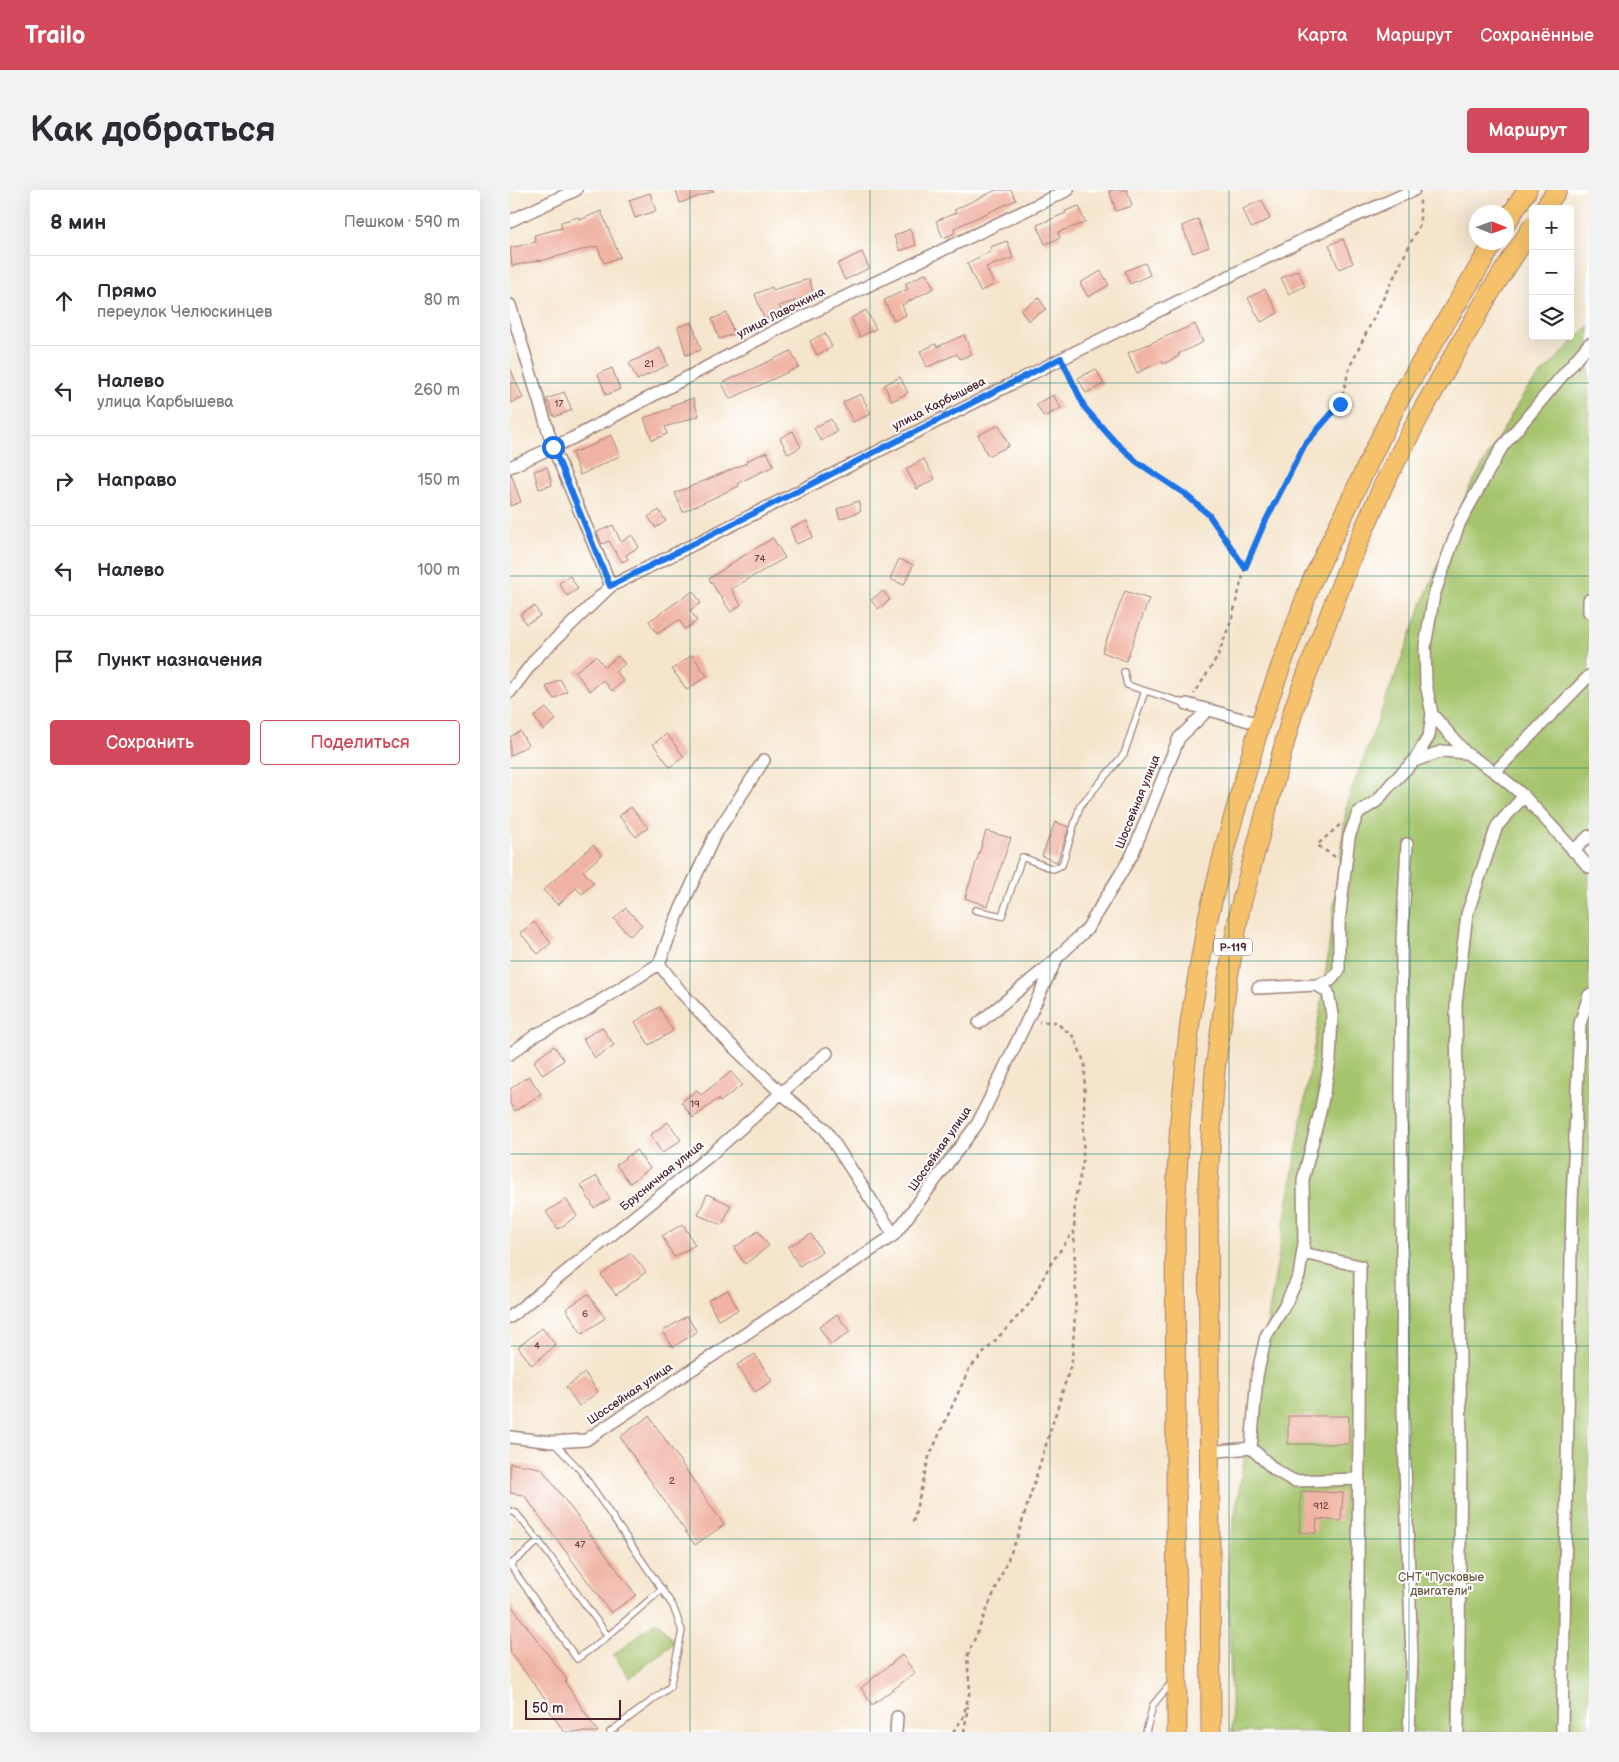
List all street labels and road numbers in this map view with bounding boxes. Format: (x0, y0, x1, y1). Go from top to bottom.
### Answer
street label: улица Лавочкина (734, 284, 828, 342)
street label: улица Карбышева (890, 374, 988, 434)
street label: Шоссейная улица (1112, 753, 1164, 851)
road number: Р-119 (1214, 939, 1252, 956)
street label: Шоссейная улица (905, 1104, 975, 1194)
street label: Брусничная улица (617, 1138, 707, 1214)
street label: Шоссейная улица (584, 1360, 676, 1428)

